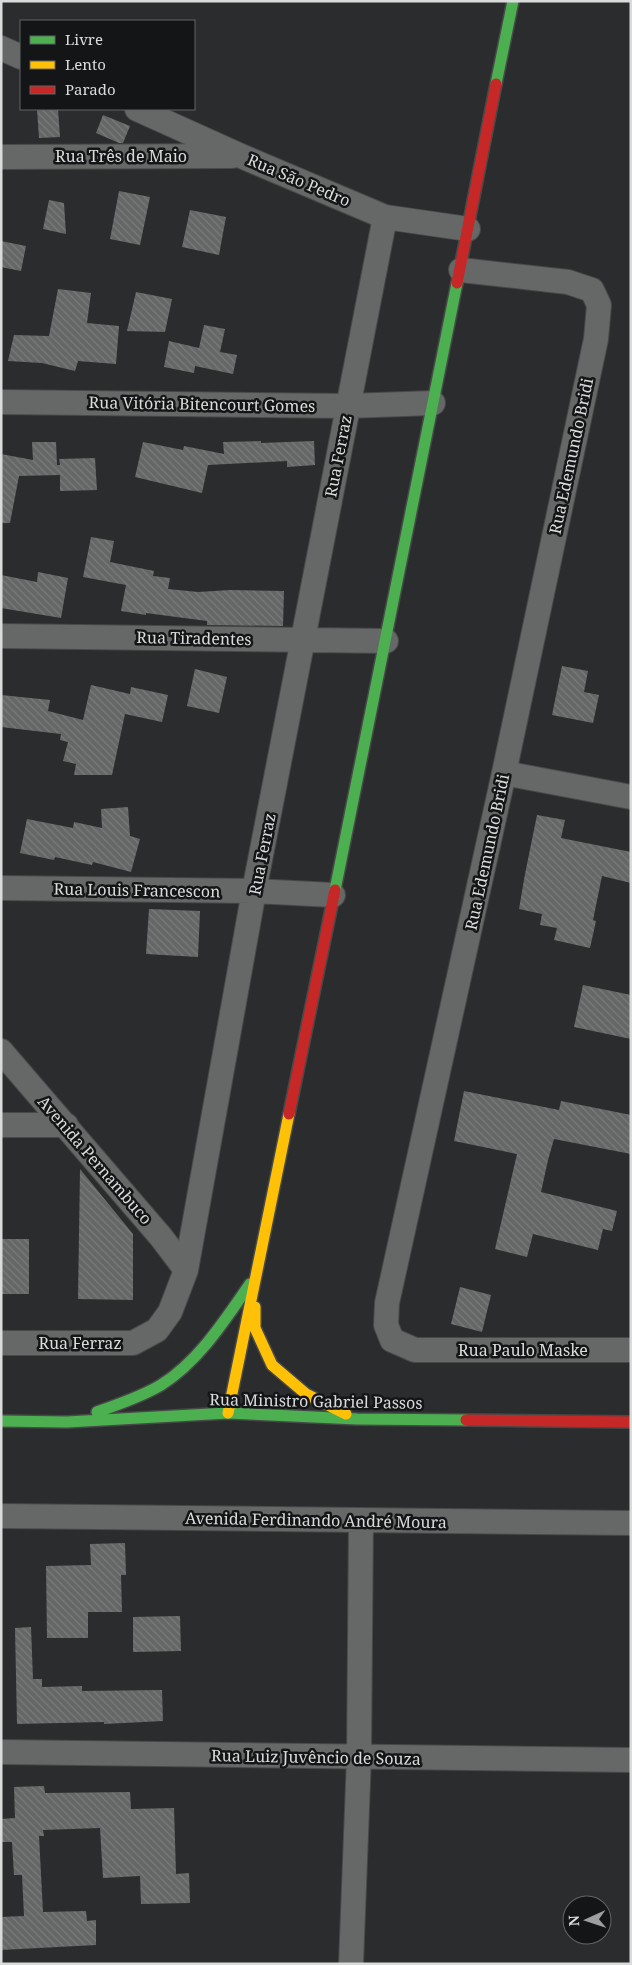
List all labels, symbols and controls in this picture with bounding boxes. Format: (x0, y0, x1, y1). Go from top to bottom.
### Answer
legend (20, 20, 195, 110)
text: Livre (65, 29, 103, 49)
text: Lento (65, 54, 106, 74)
text: Parado (65, 79, 116, 99)
street label: Rua Três de Maio (55, 145, 187, 167)
street label: Rua São Pedro (244, 148, 354, 212)
street label: Rua Edemundo Bridi (544, 376, 598, 536)
street label: Rua Vitória Bitencourt Gomes (88, 391, 316, 417)
street label: Rua Ferraz (319, 413, 357, 499)
street label: Rua Tiradentes (136, 626, 252, 650)
street label: Rua Edemundo Bridi (460, 772, 514, 932)
street label: Rua Ferraz (243, 811, 281, 897)
street label: Rua Louis Francescon (53, 878, 221, 902)
street label: Avenida Pernambuco (33, 1091, 157, 1229)
street label: Rua Ferraz (38, 1332, 122, 1354)
street label: Rua Paulo Maske (458, 1339, 588, 1361)
street label: Rua Ministro Gabriel Passos (209, 1388, 423, 1414)
street label: Avenida Ferdinando André Moura (185, 1507, 447, 1533)
street label: Rua Luiz Juvêncio de Souza (211, 1744, 421, 1770)
north arrow (562, 1895, 612, 1945)
text: N (564, 1915, 583, 1927)

